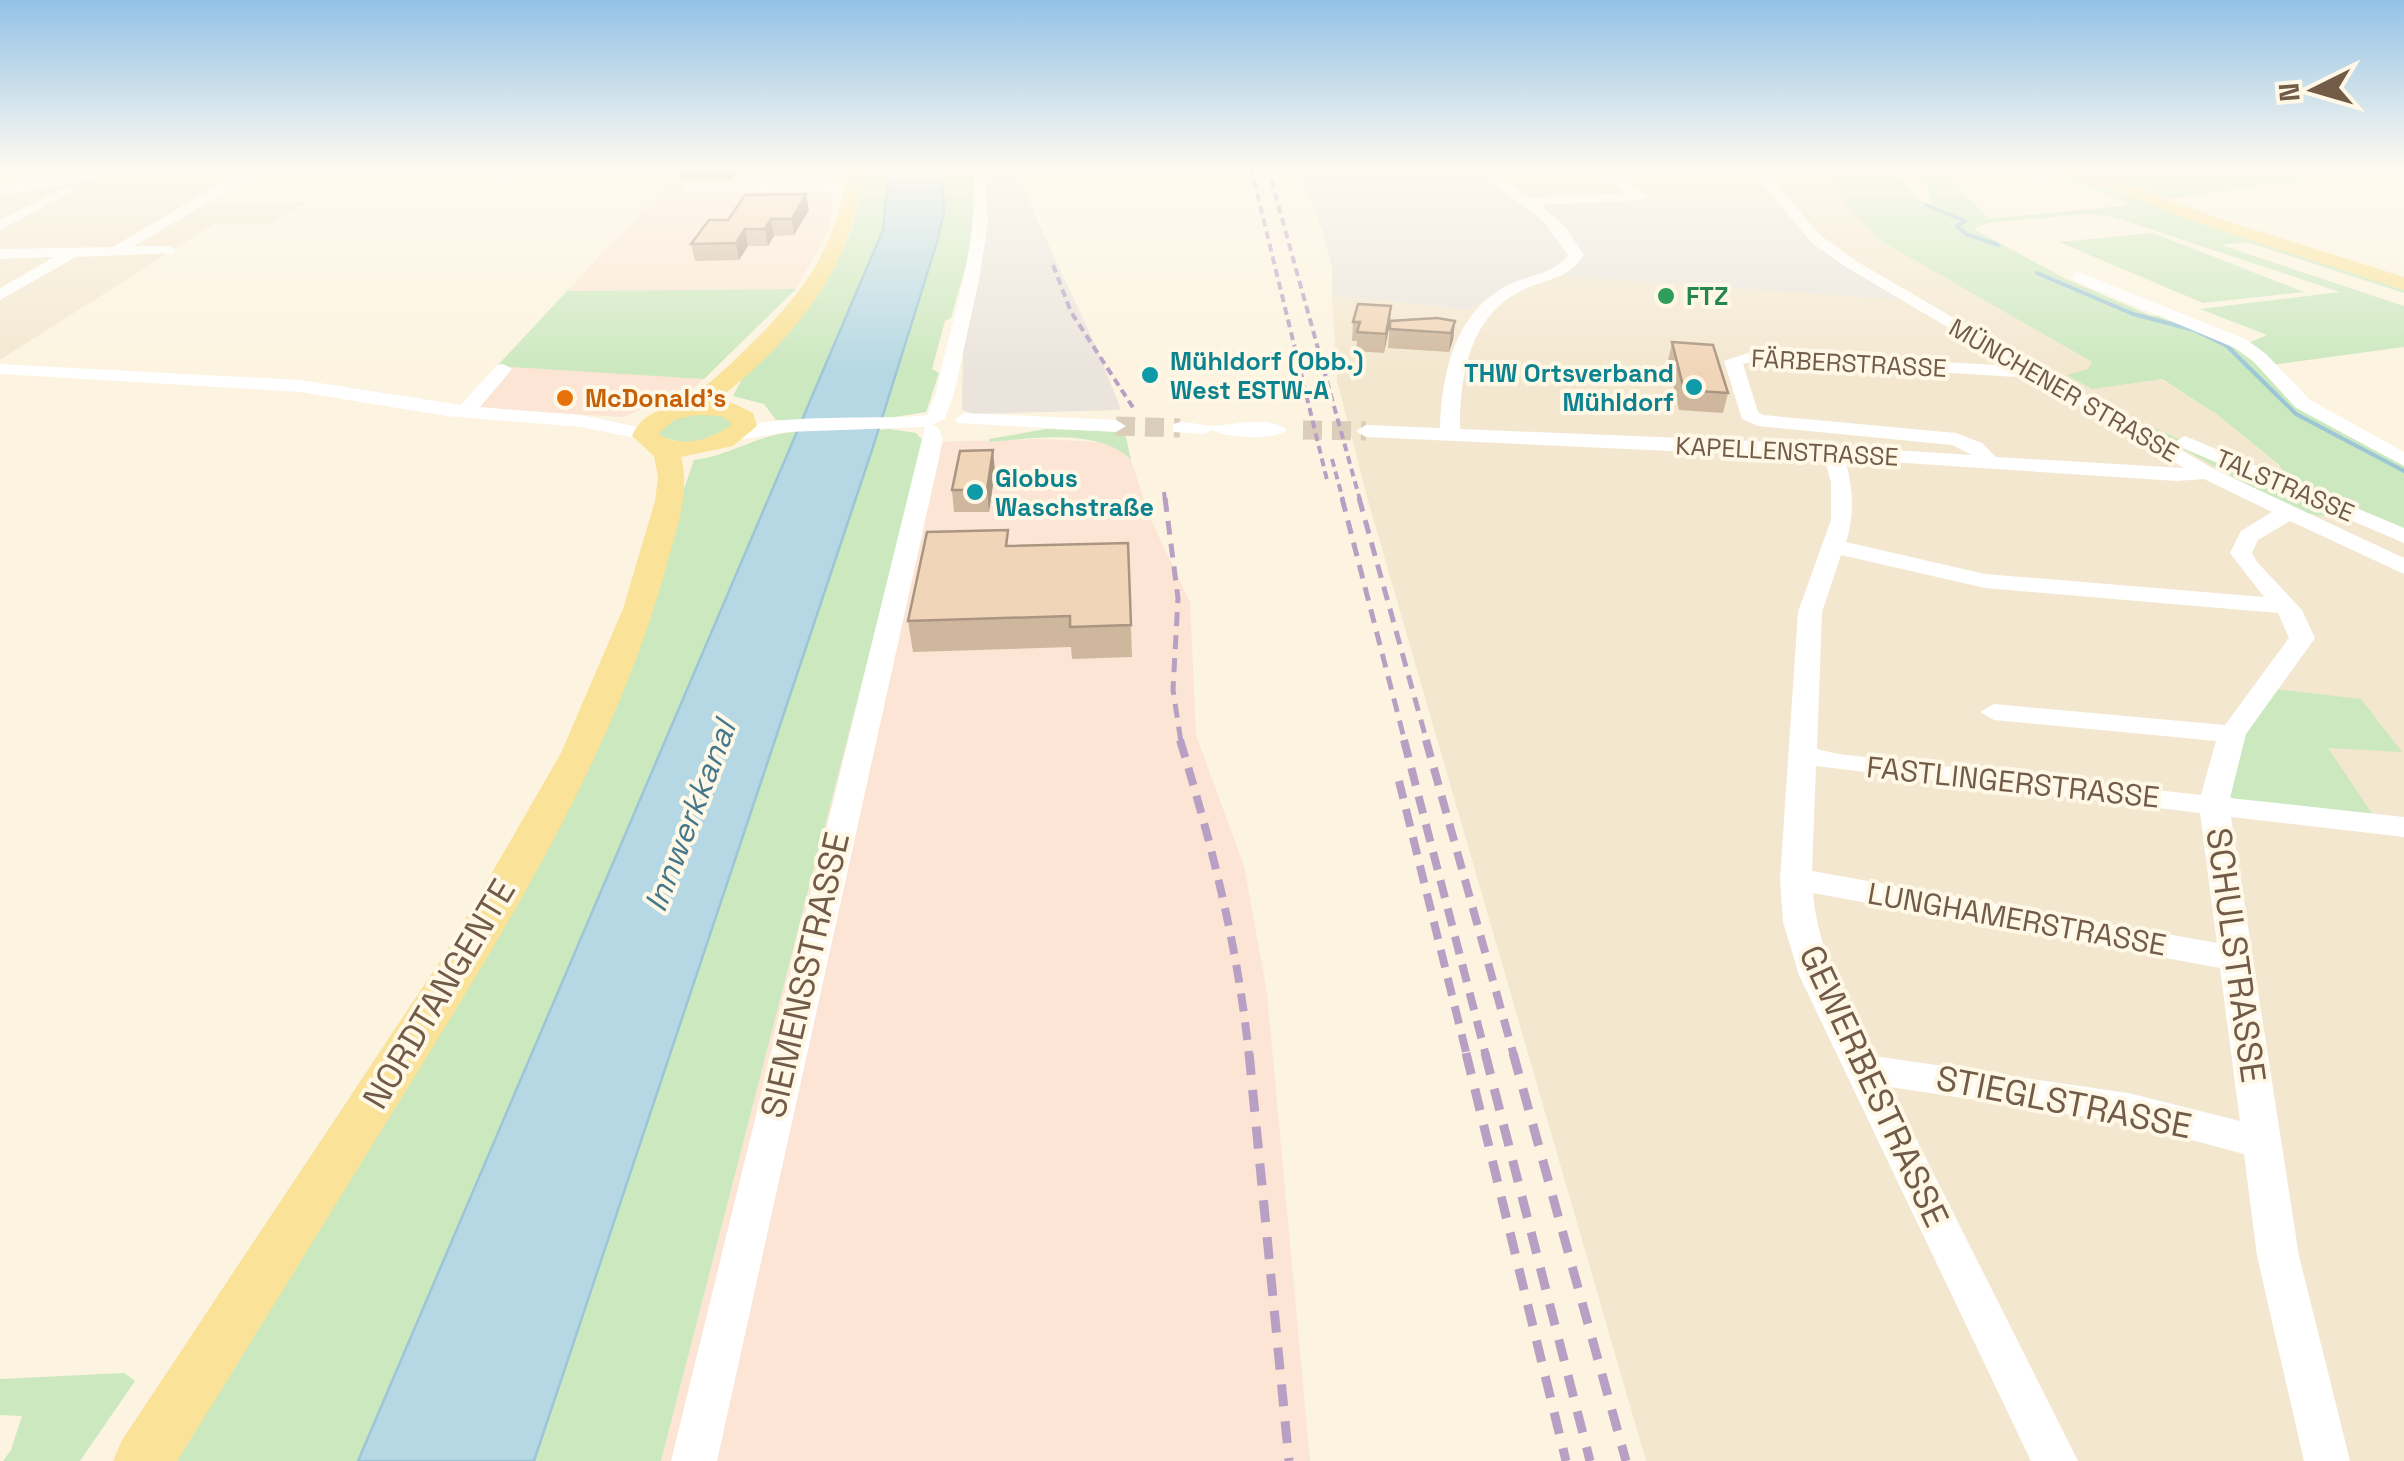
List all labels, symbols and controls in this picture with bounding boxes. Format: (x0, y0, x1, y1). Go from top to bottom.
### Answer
north arrow (2264, 40, 2364, 140)
text: N (2270, 81, 2308, 103)
place label: FTZ (1686, 280, 1728, 312)
marker: FTZ (1655, 285, 1677, 307)
street label: MÜNCHENER STRASSE (1944, 311, 2184, 469)
street label: FÄRBERSTRASSE (1750, 342, 1948, 384)
place label: Mühldorf (Obb.) West ESTW-A (1170, 345, 1363, 406)
place label: THW Ortsverband Mühldorf (1464, 357, 1674, 418)
marker: Mühldorf (Obb.) West ESTW-A (1139, 364, 1161, 386)
marker: THW Ortsverband Mühldorf (1683, 376, 1705, 398)
place label: McDonald's (585, 382, 726, 414)
marker: McDonald's (554, 387, 576, 409)
street label: KAPELLENSTRASSE (1675, 429, 1899, 473)
street label: TALSTRASSE (2211, 441, 2359, 529)
place label: Globus Waschstraße (995, 462, 1154, 523)
marker: Globus Waschstraße (964, 481, 986, 503)
water label: Innwerkkanal (635, 712, 746, 917)
street label: FASTLINGERSTRASSE (1864, 747, 2162, 817)
street label: SCHULSTRASSE (2196, 825, 2276, 1085)
street label: SIEMENSSTRASSE (751, 828, 859, 1122)
street label: NORDTANGENTE (353, 871, 525, 1117)
street label: LUNGHAMERSTRASSE (1865, 874, 2169, 964)
street label: GEWERBESTRASSE (1789, 938, 1959, 1234)
street label: STIEGLSTRASSE (1933, 1056, 2195, 1148)

